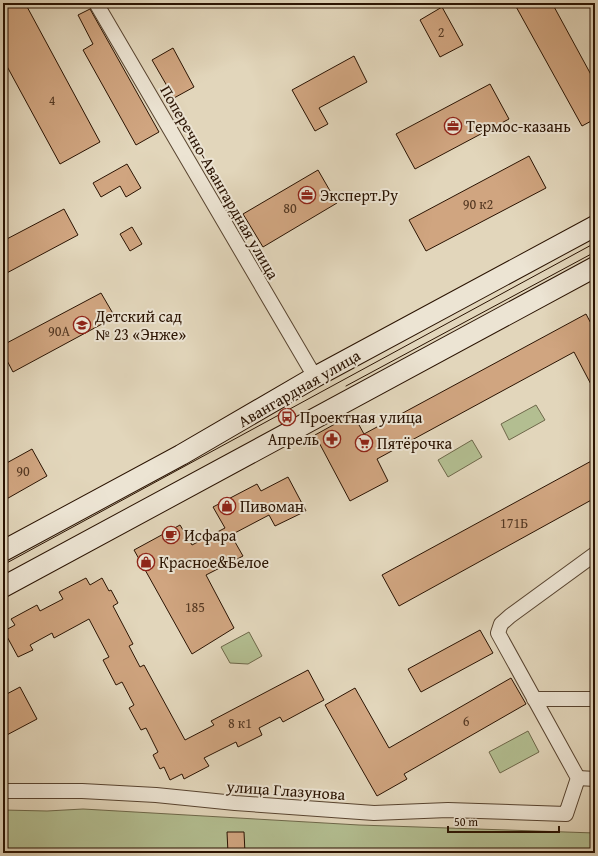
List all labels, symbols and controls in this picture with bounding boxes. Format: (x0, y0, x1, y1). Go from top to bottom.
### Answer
house number: 2 (438, 22, 444, 42)
street label: Поперечно-Авангардная улица (154, 81, 286, 284)
house number: 4 (49, 90, 56, 110)
place label: Термос-казань (466, 114, 571, 138)
office icon: Термос-казань (443, 116, 463, 136)
place label: Эксперт.Ру (320, 183, 398, 207)
office icon: Эксперт.Ру (297, 185, 317, 205)
house number: 90 к2 (463, 194, 493, 214)
house number: 80 (283, 198, 297, 218)
place label: Детский сад № 23 «Энже» (94, 304, 186, 346)
school or university icon: Детский сад № 23 «Энже» (72, 315, 92, 335)
house number: 90А (48, 321, 70, 341)
street label: Авангардная улица (233, 343, 365, 433)
place label: Проектная улица (300, 405, 423, 429)
bus stop icon: Проектная улица (277, 407, 297, 427)
place label: Апрель (268, 427, 319, 451)
pharmacy icon: Апрель (322, 429, 342, 449)
place label: Пятёрочка (377, 431, 452, 455)
supermarket icon: Пятёрочка (354, 433, 374, 453)
house number: 90 (16, 461, 30, 481)
place label: Пивоман (240, 494, 304, 518)
shop icon: Пивоман (217, 496, 237, 516)
house number: 171Б (500, 513, 528, 533)
place label: Исфара (184, 523, 237, 547)
cafe icon: Исфара (161, 525, 181, 545)
place label: Красное&Белое (159, 550, 269, 574)
shop icon: Красное&Белое (136, 552, 156, 572)
house number: 185 (185, 597, 205, 617)
house number: 6 (463, 711, 470, 731)
house number: 8 к1 (228, 713, 252, 733)
street label: улица Глазунова (225, 774, 346, 806)
scale bar (448, 808, 559, 834)
text: 50 m (454, 813, 478, 830)

